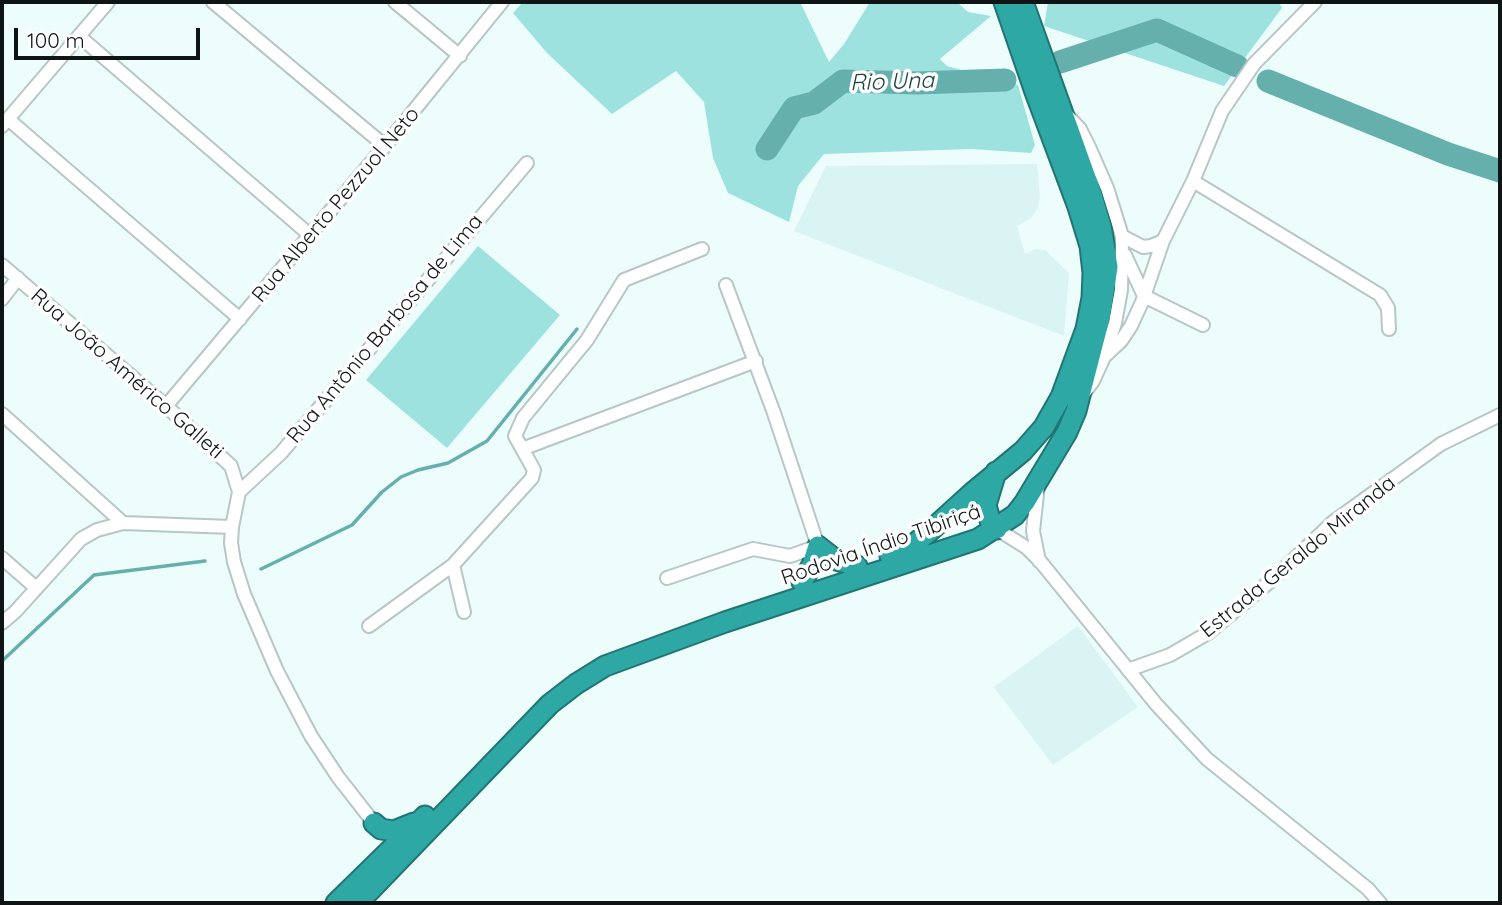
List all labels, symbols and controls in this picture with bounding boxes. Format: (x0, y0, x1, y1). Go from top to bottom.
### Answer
scale bar (18, 14, 203, 58)
text: 100 m (27, 27, 85, 53)
water label: Rio Una (849, 67, 935, 97)
street label: Rua Alberto Pezzuol Neto (247, 102, 425, 308)
street label: Rua Antônio Barbosa de Lima (282, 209, 488, 449)
street label: Rua João Américo Galleti (25, 283, 229, 465)
street label: Estrada Geraldo Miranda (1195, 471, 1401, 643)
street label: Rodovia Índio Tibiriçá (778, 499, 984, 591)

